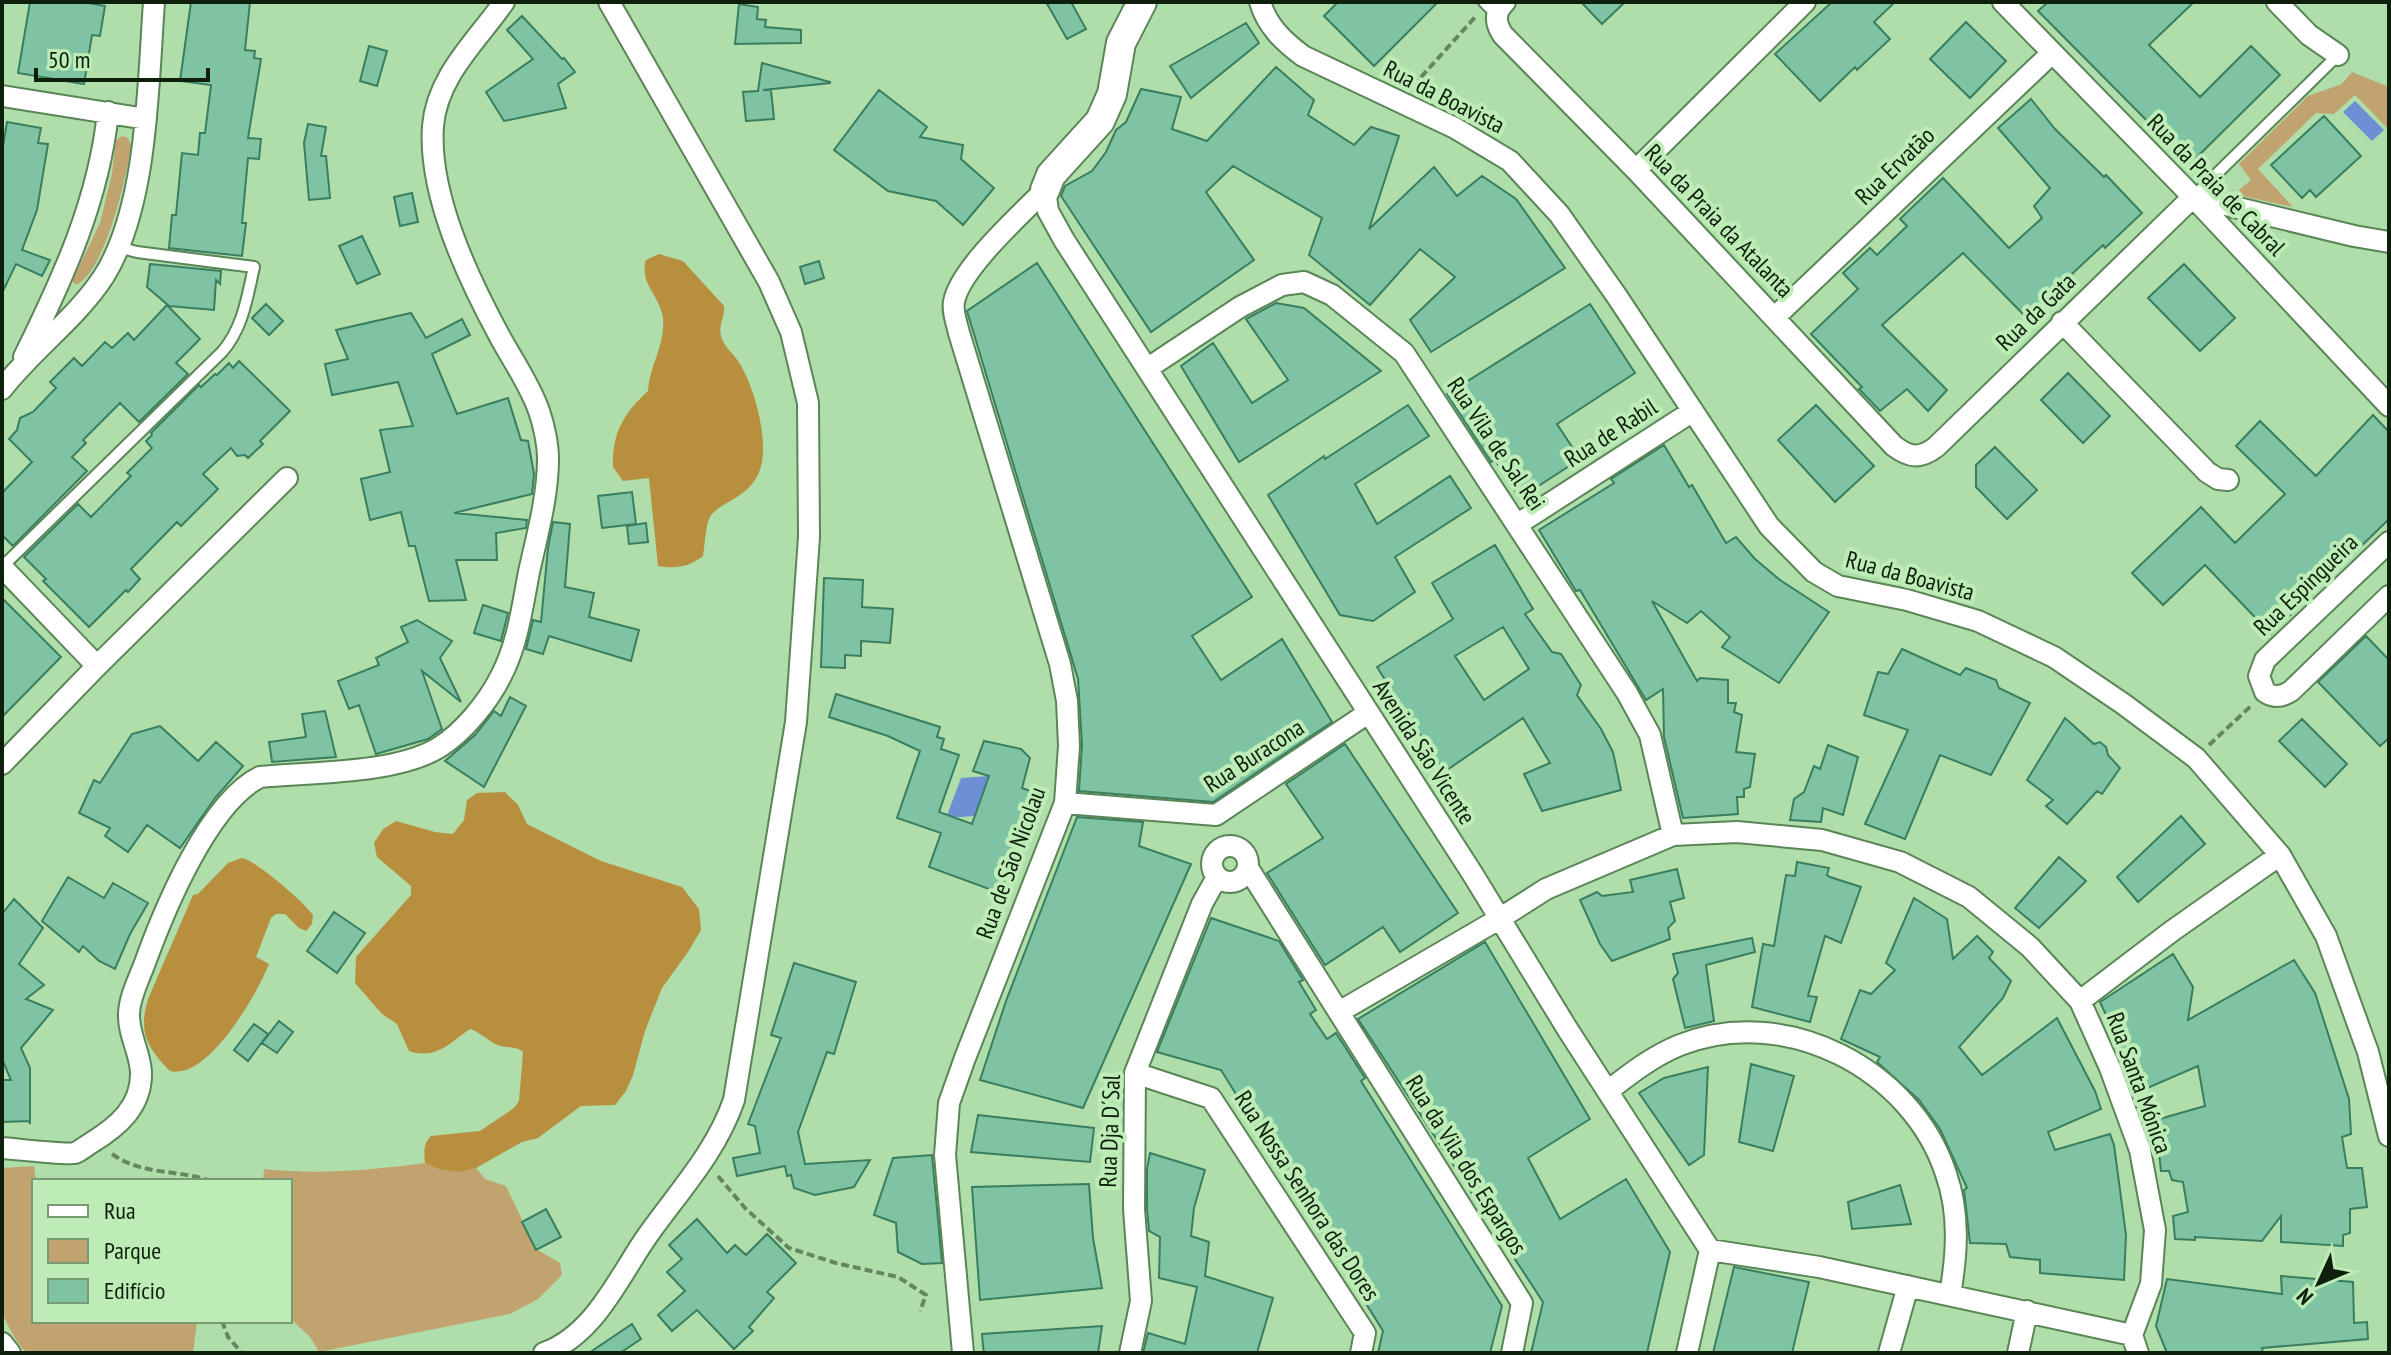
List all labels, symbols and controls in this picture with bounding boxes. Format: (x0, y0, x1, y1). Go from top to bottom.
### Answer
scale bar (36, 32, 208, 82)
text: 50 m (48, 44, 90, 75)
street label: Rua da Boavista (1378, 53, 1510, 140)
street label: Rua da Praia de Cabral (2141, 107, 2292, 263)
street label: Rua Ervatão (1848, 120, 1941, 211)
street label: Rua da Praia da Atalanta (1638, 137, 1801, 304)
street label: Rua da Gata (1989, 266, 2082, 357)
street label: Rua Vila de Sal Rei (1440, 371, 1552, 516)
street label: Rua de Rabil (1559, 391, 1663, 474)
street label: Rua Espingueira (2247, 527, 2364, 642)
street label: Rua da Boavista (1842, 543, 1978, 608)
street label: Avenida São Vicente (1366, 673, 1483, 830)
street label: Rua Buracona (1198, 712, 1310, 799)
street label: Rua de São Nicolau (969, 783, 1052, 943)
street label: Rua Santa Mónica (2100, 1008, 2179, 1158)
street label: Rua da Vila dos Espargos (1399, 1069, 1534, 1260)
street label: Rua Dja D´Sal (1092, 1074, 1127, 1188)
street label: Rua Nossa Senhora das Dores (1228, 1085, 1387, 1307)
legend (32, 1179, 292, 1323)
text: Rua (104, 1195, 136, 1226)
text: Parque (104, 1235, 161, 1266)
north arrow (2279, 1243, 2359, 1323)
text: Edifício (104, 1275, 165, 1306)
text: N (2290, 1283, 2319, 1311)

